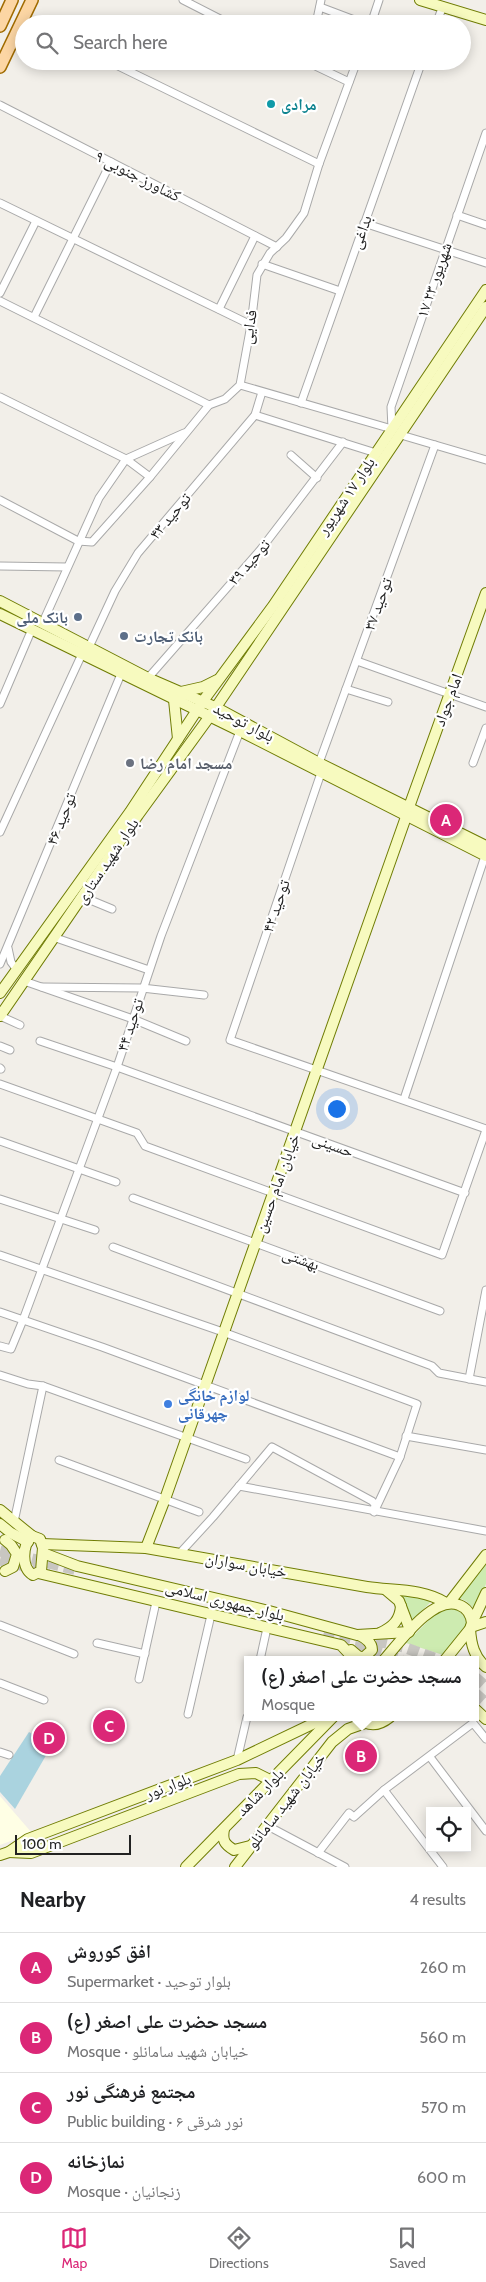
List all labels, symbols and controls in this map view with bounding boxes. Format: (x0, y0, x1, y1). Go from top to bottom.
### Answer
search box (15, 15, 471, 70)
icon: search (33, 29, 61, 57)
text: Search here (73, 31, 167, 54)
place label: مرادی (281, 95, 317, 114)
marker: مرادی (265, 98, 277, 110)
street label: کشاورز جنوبی ۹ (92, 146, 184, 207)
street label: بداغی (346, 212, 377, 252)
street label: ۱۷ شهریور ۲۳ (412, 240, 456, 320)
street label: فدایی (237, 309, 262, 346)
street label: بلوار ۱۷ شهریور (313, 454, 379, 539)
street label: توحید ۴۳ (145, 489, 195, 543)
street label: توحید ۳۹ (224, 535, 274, 589)
street label: توحید ۳۷ (360, 575, 396, 633)
place label: بانک ملی (16, 608, 68, 627)
marker: بانک ملی (72, 611, 84, 623)
place label: بانک تجارت (134, 627, 203, 646)
marker: بانک تجارت (118, 630, 130, 642)
street label: امام جواد (430, 671, 467, 729)
street label: بلوار توحید (210, 698, 278, 746)
place label: مسجد امام رضا (140, 754, 232, 775)
marker: مسجد امام رضا (124, 757, 136, 769)
street label: توحید ۴۶ (42, 790, 80, 848)
pin: A (430, 801, 462, 839)
street label: بلوار شهید ستاری (71, 814, 143, 908)
street label: توحید ۴۲ (258, 877, 294, 935)
street label: توحید ۴۴ (113, 996, 148, 1054)
your location (324, 1096, 350, 1122)
street label: حسینی (310, 1129, 356, 1162)
street label: خیابان امام حسین (250, 1131, 305, 1235)
street label: بهشتی (280, 1244, 322, 1275)
place label: لوازم خانگی چهرقانی (178, 1386, 249, 1423)
marker: لوازم خانگی چهرقانی (162, 1398, 174, 1410)
street label: خیابان سواران (204, 1548, 288, 1583)
street label: بلوار جمهوری اسلامی (163, 1577, 286, 1626)
popup (244, 1656, 479, 1721)
text: مسجد حضرت علی اصغر (ع) (261, 1665, 462, 1688)
text: Mosque (261, 1695, 315, 1714)
pin: C (93, 1707, 125, 1745)
pin: D (33, 1719, 65, 1757)
pin: B (345, 1737, 377, 1775)
street label: خیابان شهید سامانلو (243, 1749, 330, 1853)
street label: بلوار شاهد (232, 1764, 288, 1820)
street label: بلوار نور (142, 1769, 194, 1804)
map controls (426, 1807, 471, 1852)
button: locate (426, 1807, 471, 1852)
scale bar (15, 1832, 131, 1855)
text: 100 m (22, 1835, 62, 1853)
text: Nearby (20, 1887, 86, 1912)
text: 4 results (409, 1890, 466, 1909)
text: افق کوروش (67, 1940, 151, 1963)
text: A (31, 1958, 41, 1977)
text: 260 m (420, 1958, 466, 1977)
text: Supermarket · بلوار توحید (67, 1972, 231, 1991)
text: مسجد حضرت علی اصغر (ع) (67, 2010, 267, 2033)
text: B (31, 2028, 41, 2047)
text: 560 m (419, 2028, 466, 2047)
text: Mosque · خیابان شهید سامانلو (67, 2042, 248, 2061)
text: مجتمع فرهنگی نور (67, 2080, 195, 2103)
text: C (31, 2098, 41, 2117)
text: 570 m (421, 2098, 466, 2117)
text: Public building · نور شرقی ۶ (67, 2112, 243, 2131)
text: نمازخانه (67, 2150, 125, 2173)
text: D (30, 2168, 42, 2187)
text: 600 m (417, 2168, 466, 2187)
text: Mosque · زنجانیان (67, 2182, 181, 2201)
tab: Map (60, 2224, 88, 2272)
tab: Directions (209, 2224, 269, 2272)
tab: Saved (389, 2224, 426, 2272)

